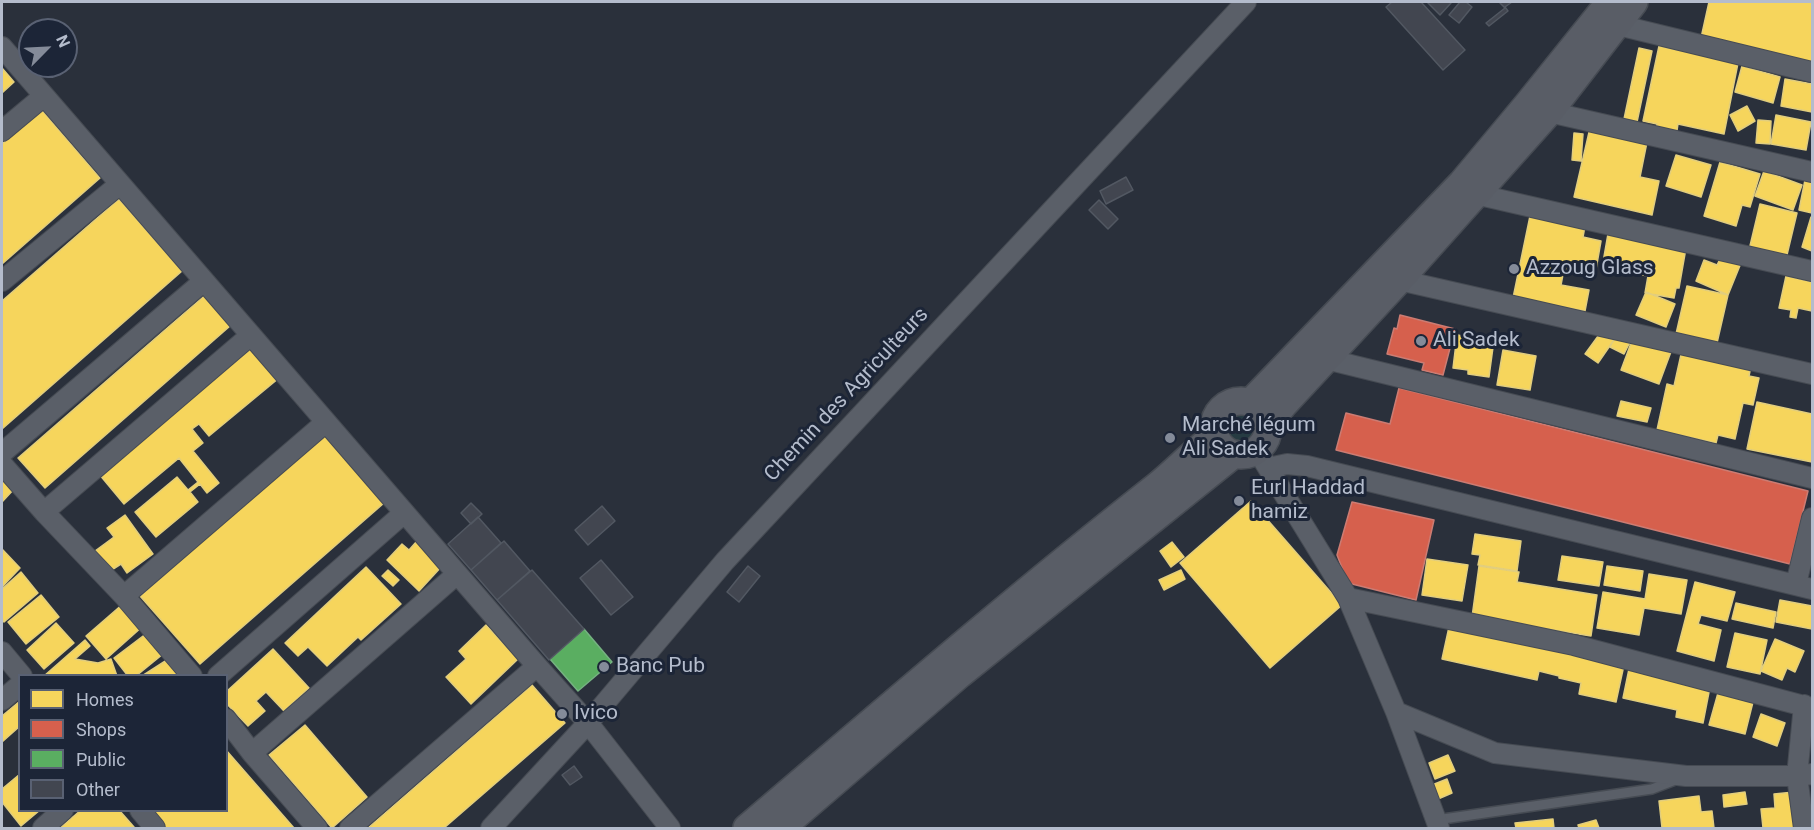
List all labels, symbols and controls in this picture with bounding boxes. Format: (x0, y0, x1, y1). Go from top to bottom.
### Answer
north arrow (18, 18, 78, 78)
text: N (52, 32, 74, 50)
place label: Azzoug Glass (1526, 256, 1654, 282)
marker: Azzoug Glass (1507, 262, 1521, 276)
street label: Chemin des Agriculteurs (760, 303, 934, 487)
place label: Ali Sadek (1433, 328, 1520, 354)
marker: Ali Sadek (1414, 334, 1428, 348)
place label: Marché légum Ali Sadek (1182, 413, 1316, 463)
marker: Marché légum Ali Sadek (1163, 431, 1177, 445)
place label: Eurl Haddad hamiz (1251, 476, 1365, 526)
marker: Eurl Haddad hamiz (1232, 494, 1246, 508)
place label: Banc Pub (616, 654, 705, 680)
marker: Banc Pub (597, 660, 611, 674)
legend (18, 674, 228, 812)
text: Homes (76, 689, 134, 710)
place label: Ivico (574, 701, 618, 727)
marker: Ivico (555, 707, 569, 721)
text: Shops (76, 719, 126, 740)
text: Public (76, 749, 126, 770)
text: Other (76, 779, 120, 800)

